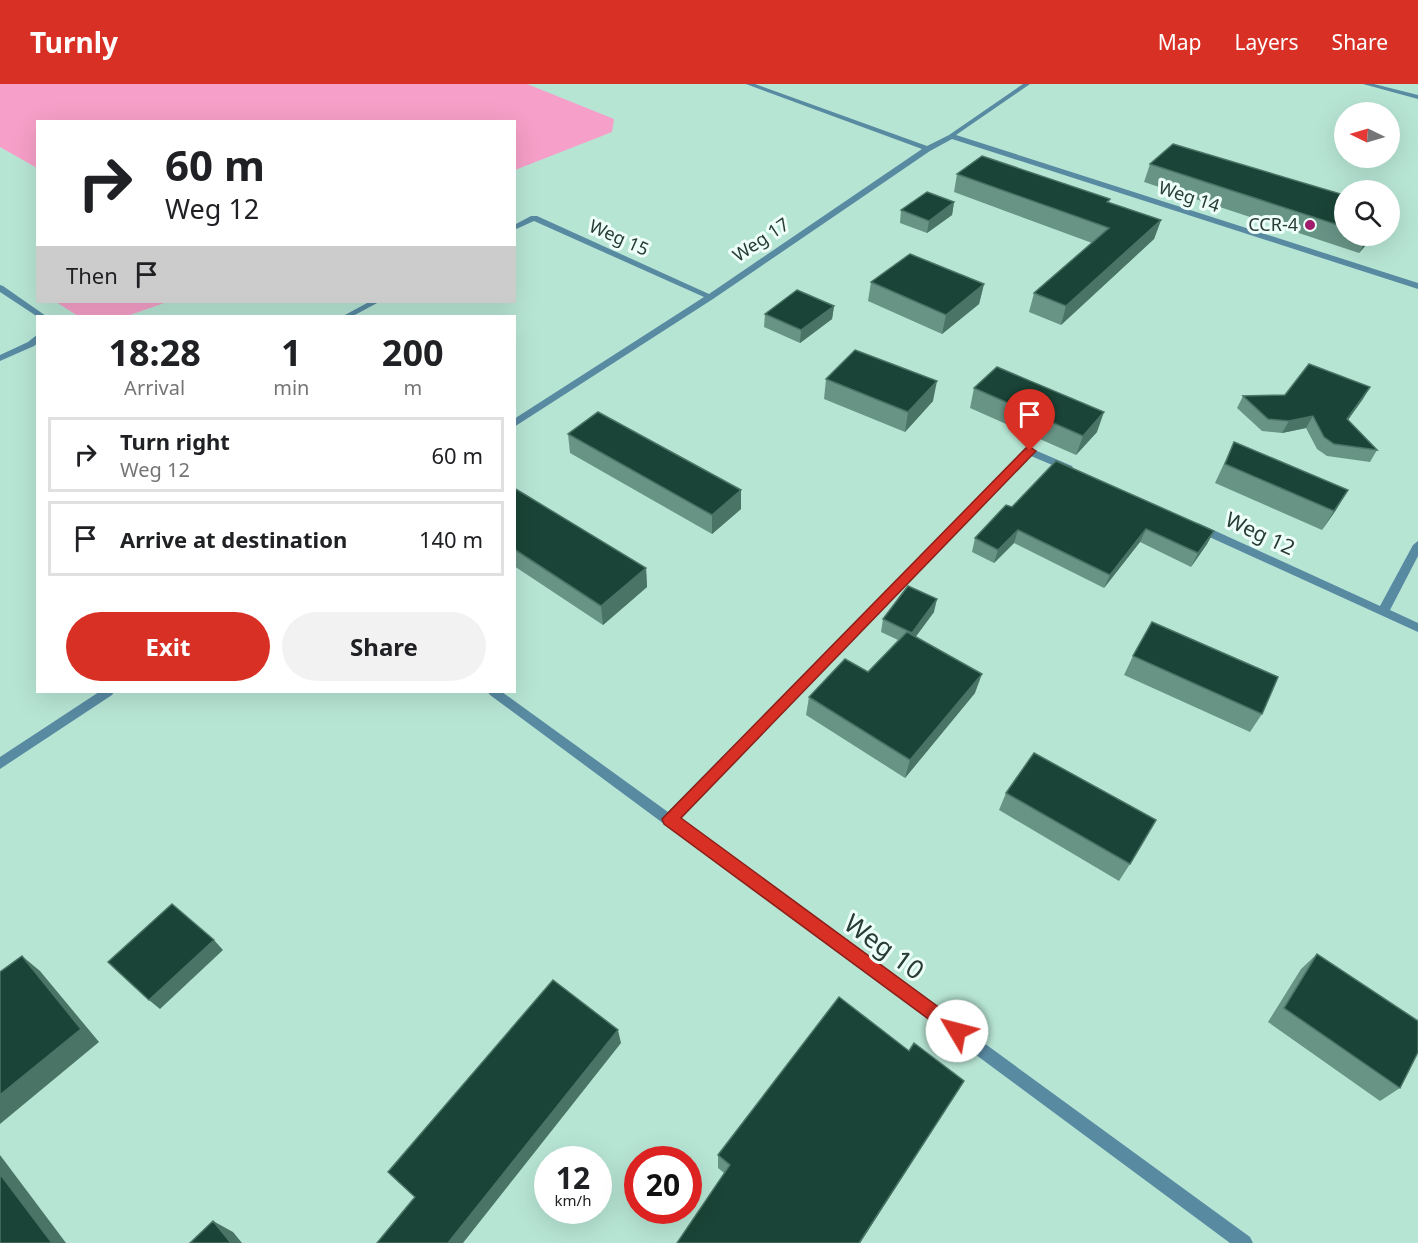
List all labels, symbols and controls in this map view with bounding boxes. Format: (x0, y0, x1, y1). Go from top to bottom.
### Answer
text: Turnly (30, 23, 118, 61)
text: Map (1158, 28, 1202, 56)
text: Layers (1235, 28, 1299, 56)
text: Share (1332, 28, 1388, 56)
north arrow (1334, 102, 1400, 168)
map controls (1334, 102, 1400, 246)
text: 60 m (165, 136, 265, 193)
icon: right (66, 144, 144, 222)
street label: Weg 14 (1156, 175, 1223, 217)
button: search (1334, 180, 1400, 246)
text: Weg 12 (165, 190, 259, 227)
street label: Weg 17 (728, 212, 793, 267)
place label: CCR-4 (1248, 212, 1298, 236)
street label: Weg 15 (586, 213, 653, 261)
marker: CCR-4 (1303, 218, 1317, 232)
icon: arrive (130, 258, 163, 291)
text: Then (66, 260, 118, 290)
text: 18:28 (108, 328, 201, 377)
text: 1 (281, 328, 302, 377)
text: 200 (382, 328, 444, 377)
text: Arrival (124, 374, 185, 401)
text: min (273, 374, 309, 401)
text: m (403, 374, 422, 401)
pin (1004, 389, 1055, 451)
icon: arrive (1013, 398, 1046, 431)
text: Turn right (120, 426, 230, 456)
icon: right (69, 438, 102, 471)
text: 60 m (432, 440, 483, 470)
text: Weg 12 (120, 456, 190, 483)
street label: Weg 12 (1221, 505, 1300, 561)
icon: arrive (69, 522, 102, 555)
text: Arrive at destination (120, 524, 347, 554)
text: 140 m (419, 524, 483, 554)
button: Exit (66, 612, 270, 681)
button: Share (282, 612, 486, 681)
street label: Weg 10 (837, 905, 932, 987)
position arrow (925, 999, 989, 1063)
speed limit sign: 20 (624, 1146, 702, 1224)
text: 12 (556, 1157, 590, 1198)
text: km/h (555, 1190, 591, 1210)

